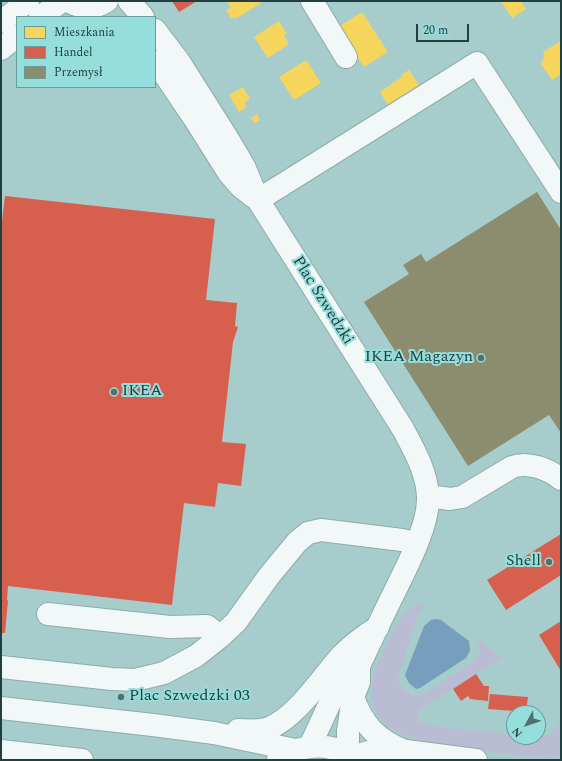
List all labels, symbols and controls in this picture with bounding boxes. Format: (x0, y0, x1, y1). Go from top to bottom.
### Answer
legend (16, 16, 156, 88)
scale bar (418, 16, 471, 42)
text: 20 m (423, 21, 448, 40)
text: Mieszkania (54, 23, 115, 42)
text: Handel (54, 43, 93, 62)
text: Przemysł (54, 63, 102, 82)
street label: Plac Szwedzki (287, 253, 357, 349)
place label: IKEA Magazyn (365, 348, 473, 368)
marker: IKEA Magazyn (476, 353, 486, 363)
place label: IKEA (122, 382, 162, 402)
marker: IKEA (109, 387, 119, 397)
place label: Shell (506, 552, 541, 572)
marker: Shell (544, 557, 554, 567)
place label: Plac Szwedzki 03 (129, 687, 250, 707)
marker: Plac Szwedzki 03 (116, 692, 126, 702)
north arrow (506, 705, 546, 745)
text: N (508, 723, 527, 741)

